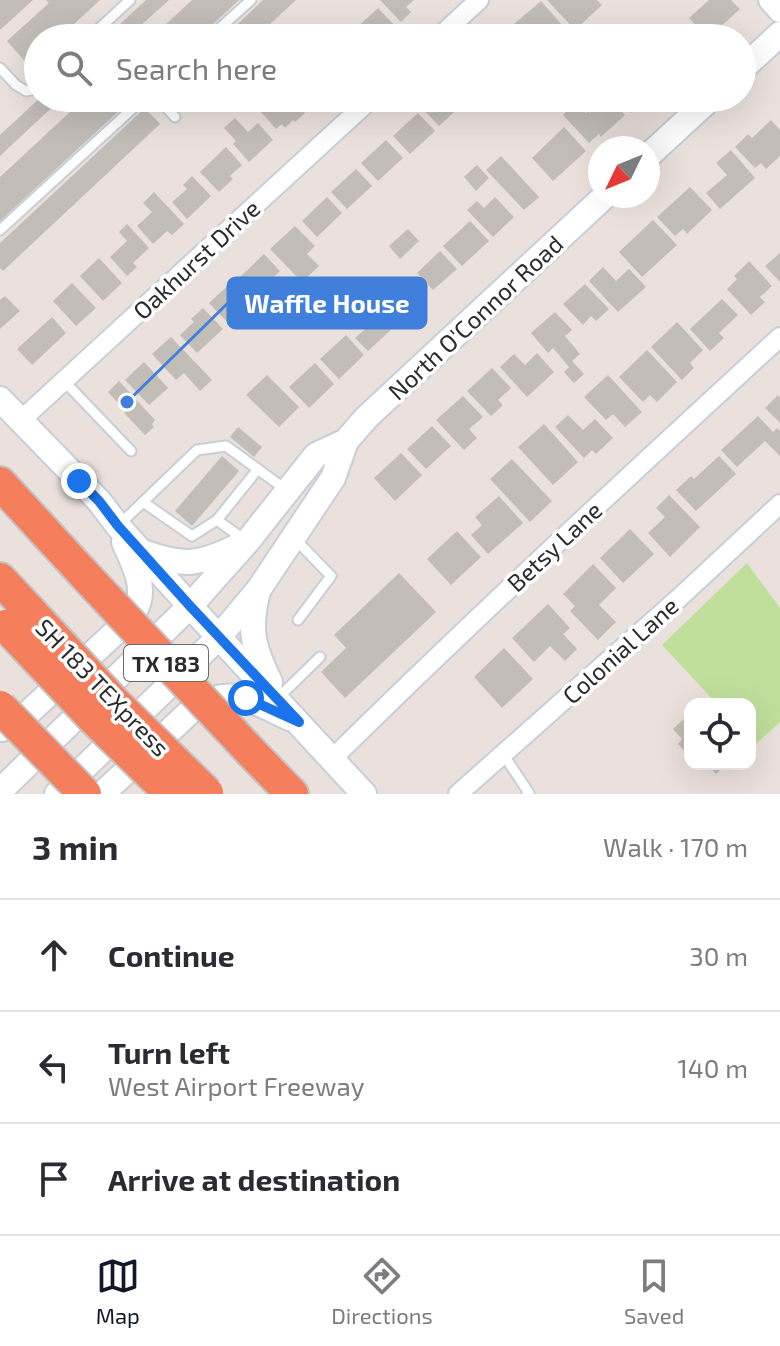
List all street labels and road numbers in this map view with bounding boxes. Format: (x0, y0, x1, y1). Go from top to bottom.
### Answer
street label: Oakhurst Drive (127, 193, 265, 325)
street label: North O'Connor Road (382, 229, 568, 405)
street label: Betsy Lane (501, 495, 607, 597)
street label: Colonial Lane (556, 591, 684, 709)
street label: SH 183 TEXpress (30, 612, 176, 762)
road number: TX 183 (124, 645, 208, 681)

